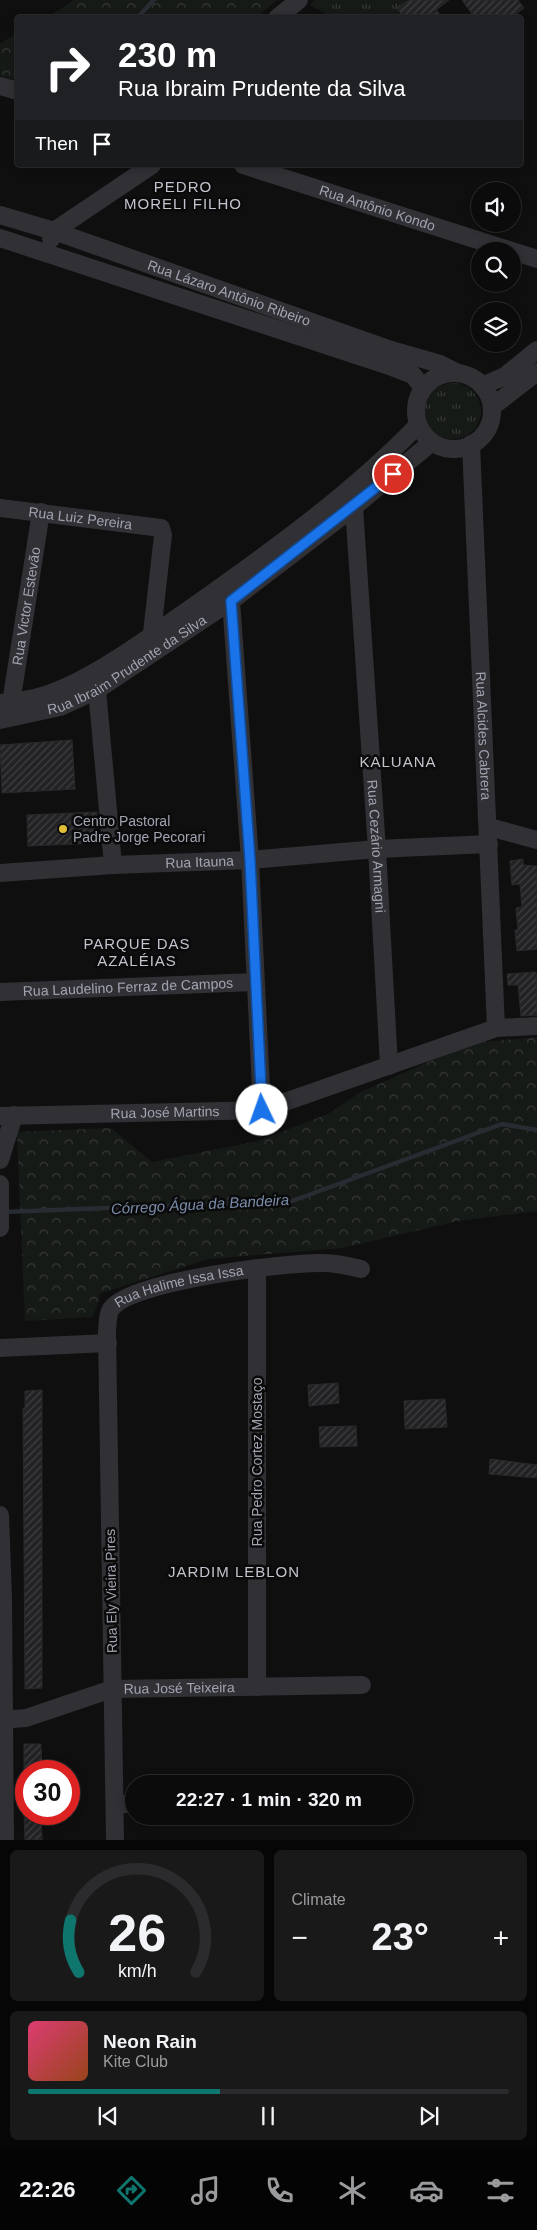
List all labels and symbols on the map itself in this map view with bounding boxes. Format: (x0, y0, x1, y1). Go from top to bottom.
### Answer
district label: PEDRO MORELI FILHO (124, 178, 242, 212)
street label: Rua Antônio Kondo (317, 182, 437, 234)
street label: Rua Lázaro Antônio Ribeiro (146, 257, 313, 329)
pin (372, 453, 414, 495)
street label: Rua Luiz Pereira (28, 504, 133, 532)
street label: Rua Victor Estevão (9, 546, 43, 667)
street label: Rua Ibraim Prudente da Silva (46, 612, 209, 718)
street label: Rua Alcides Cabrera (473, 671, 494, 801)
district label: KALUANA (359, 753, 437, 770)
street label: Rua Cezário Armagni (364, 779, 389, 913)
place label: Centro Pastoral Padre Jorge Pecorari (73, 813, 205, 845)
marker: Centro Pastoral Padre Jorge Pecorari (57, 823, 69, 835)
street label: Rua Itauna (165, 853, 234, 871)
district label: PARQUE DAS AZALÉIAS (83, 935, 191, 969)
street label: Rua Laudelino Ferraz de Campos (22, 975, 233, 999)
position arrow (235, 1083, 287, 1135)
street label: Rua José Martins (110, 1103, 220, 1121)
water label: Córrego Água da Bandeira (110, 1191, 290, 1217)
street label: Rua Halime Issa Issa (111, 1262, 245, 1311)
street label: Rua Pedro Cortez Mostaço (249, 1377, 265, 1546)
street label: Rua Ely Vieira Pires (102, 1529, 120, 1653)
district label: JARDIM LEBLON (168, 1563, 300, 1580)
street label: Rua José Teixeira (123, 1679, 235, 1697)
speed limit sign: 30 (15, 1760, 80, 1825)

